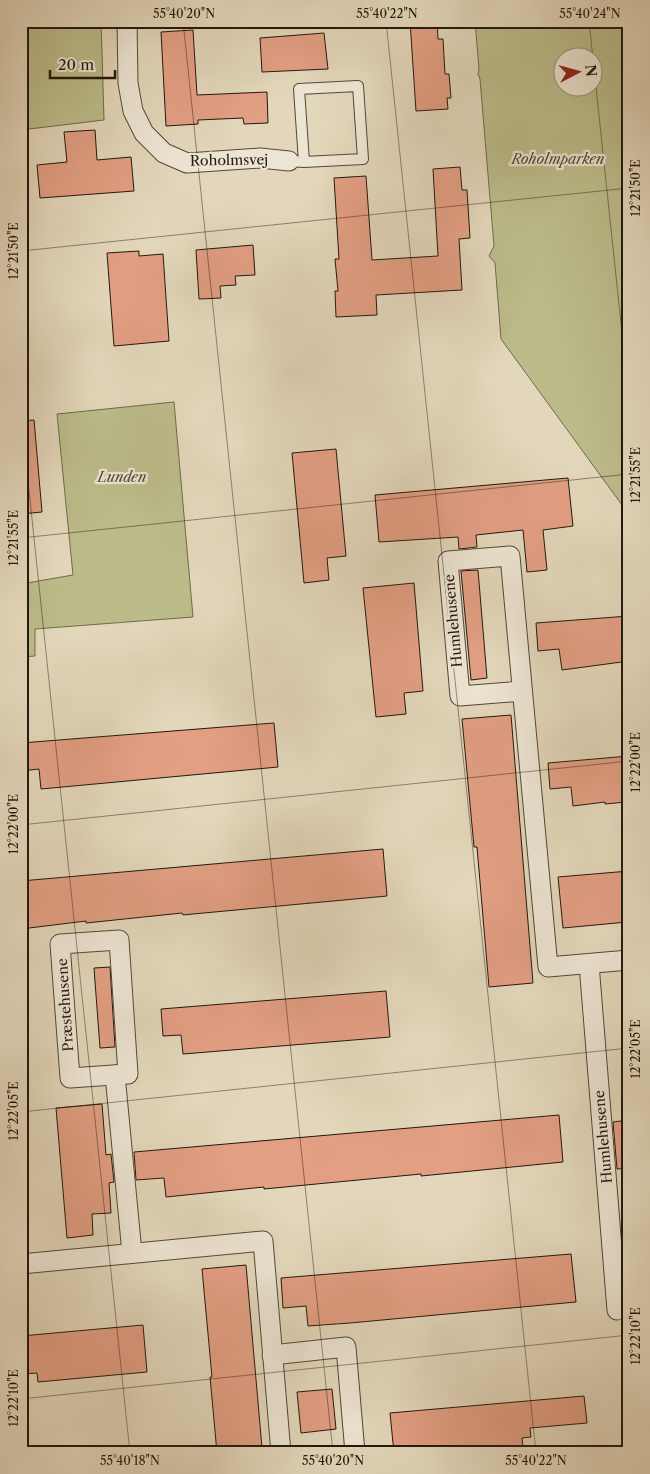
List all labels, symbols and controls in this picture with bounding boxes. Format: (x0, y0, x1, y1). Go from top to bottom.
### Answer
text: 55°40'20"N (153, 6, 215, 21)
text: 55°40'22"N (356, 6, 418, 21)
text: 55°40'24"N (559, 6, 621, 21)
scale bar (50, 48, 115, 80)
north arrow (552, 48, 602, 98)
text: 20 m (58, 55, 94, 74)
text: N (581, 64, 601, 78)
street label: Roholmsvej (190, 150, 268, 170)
park label: Roholmparken (511, 150, 604, 168)
text: 12°21'50"E (628, 159, 643, 217)
text: 12°21'50"E (6, 222, 21, 280)
text: 12°21'55"E (628, 447, 643, 503)
park label: Lunden (97, 468, 146, 486)
text: 12°21'55"E (6, 510, 21, 566)
street label: Humlehusene (440, 574, 466, 668)
text: 12°22'00"E (628, 732, 643, 792)
text: 12°22'00"E (6, 794, 21, 854)
street label: Præstehusene (53, 958, 77, 1052)
text: 12°22'05"E (628, 1019, 643, 1079)
text: 12°22'05"E (6, 1081, 21, 1141)
street label: Humlehusene (590, 1090, 616, 1184)
text: 12°22'10"E (628, 1307, 643, 1365)
text: 12°22'10"E (6, 1369, 21, 1427)
text: 55°40'18"N (100, 1453, 160, 1468)
text: 55°40'20"N (302, 1453, 364, 1468)
text: 55°40'22"N (505, 1453, 567, 1468)

